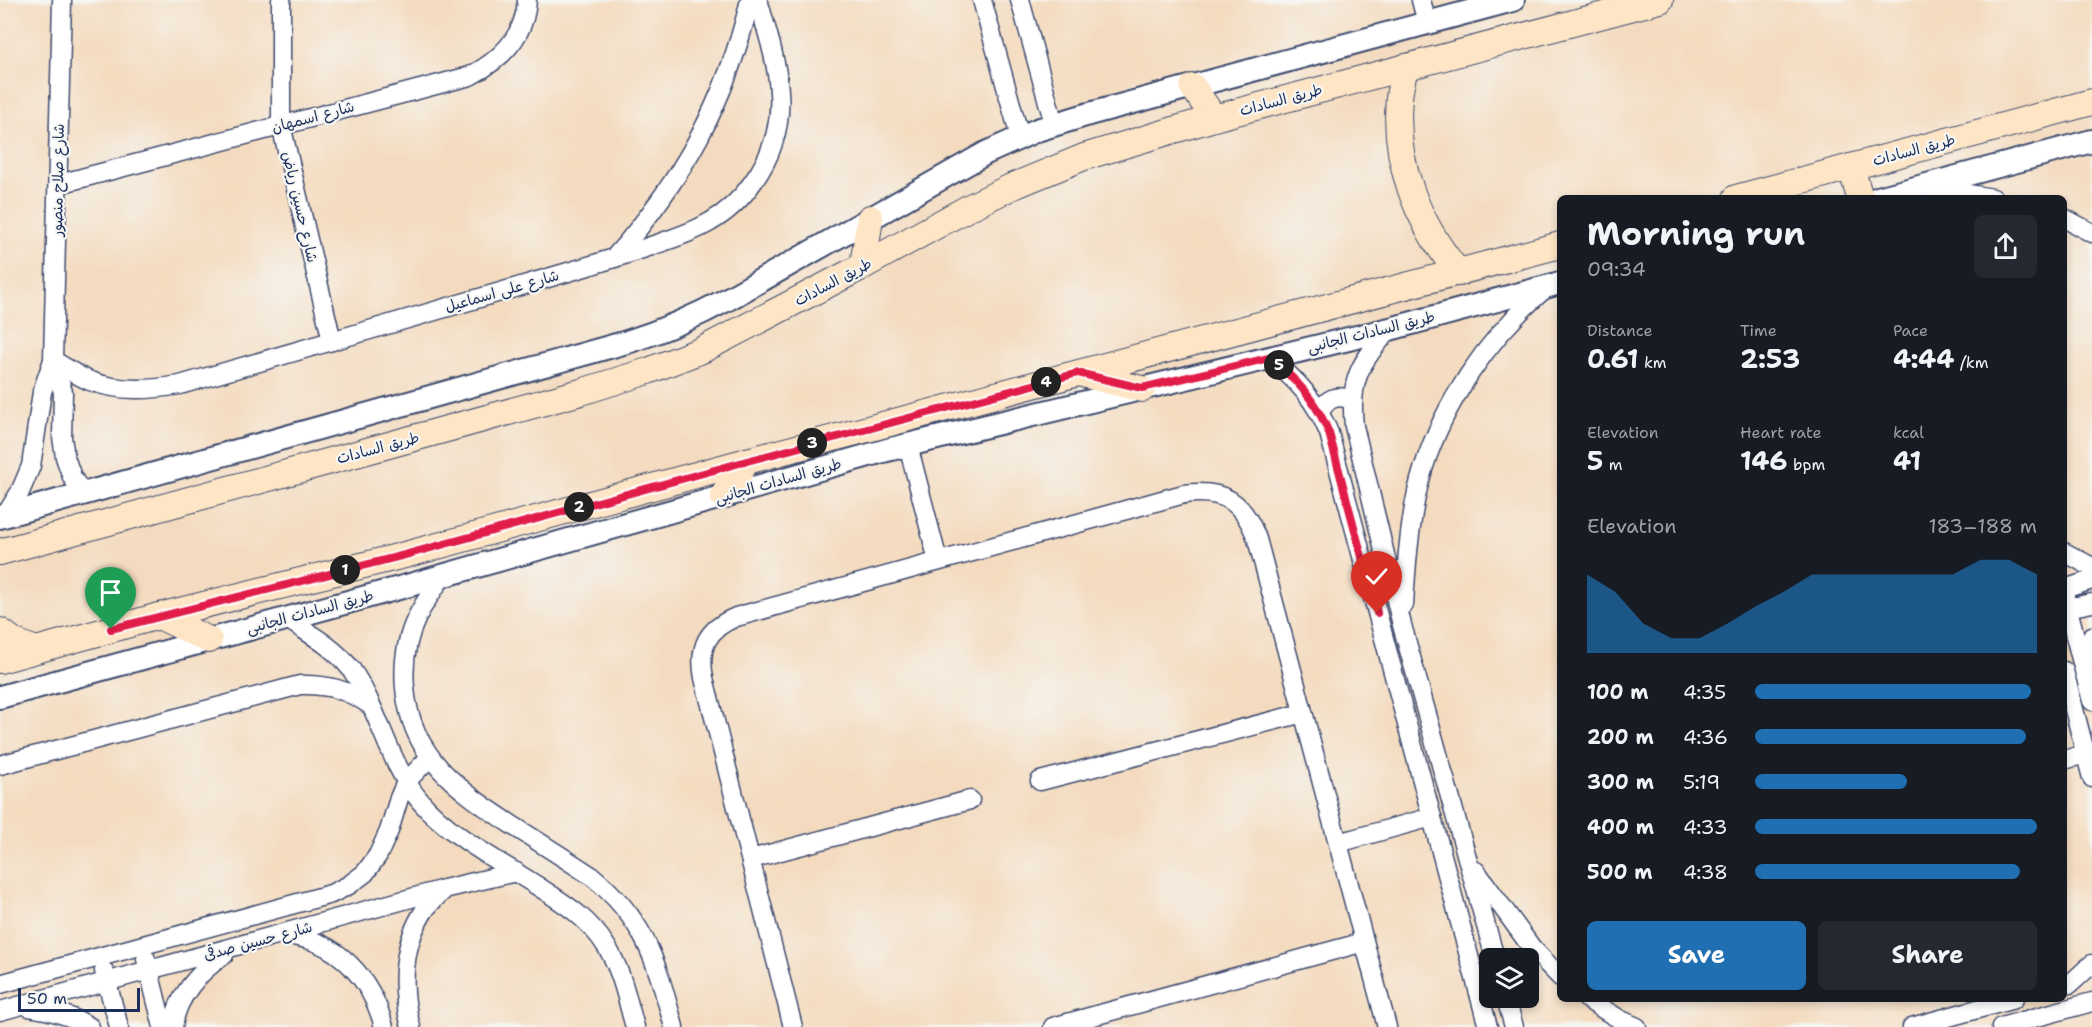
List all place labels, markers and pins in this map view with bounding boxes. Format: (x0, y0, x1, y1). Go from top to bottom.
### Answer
pin: 5 (1264, 350, 1294, 380)
pin: 4 (1031, 367, 1061, 397)
pin: 3 (797, 428, 827, 458)
pin: 2 (564, 492, 594, 522)
pin (1351, 551, 1402, 613)
pin: 1 (330, 555, 360, 585)
pin (85, 567, 136, 629)

